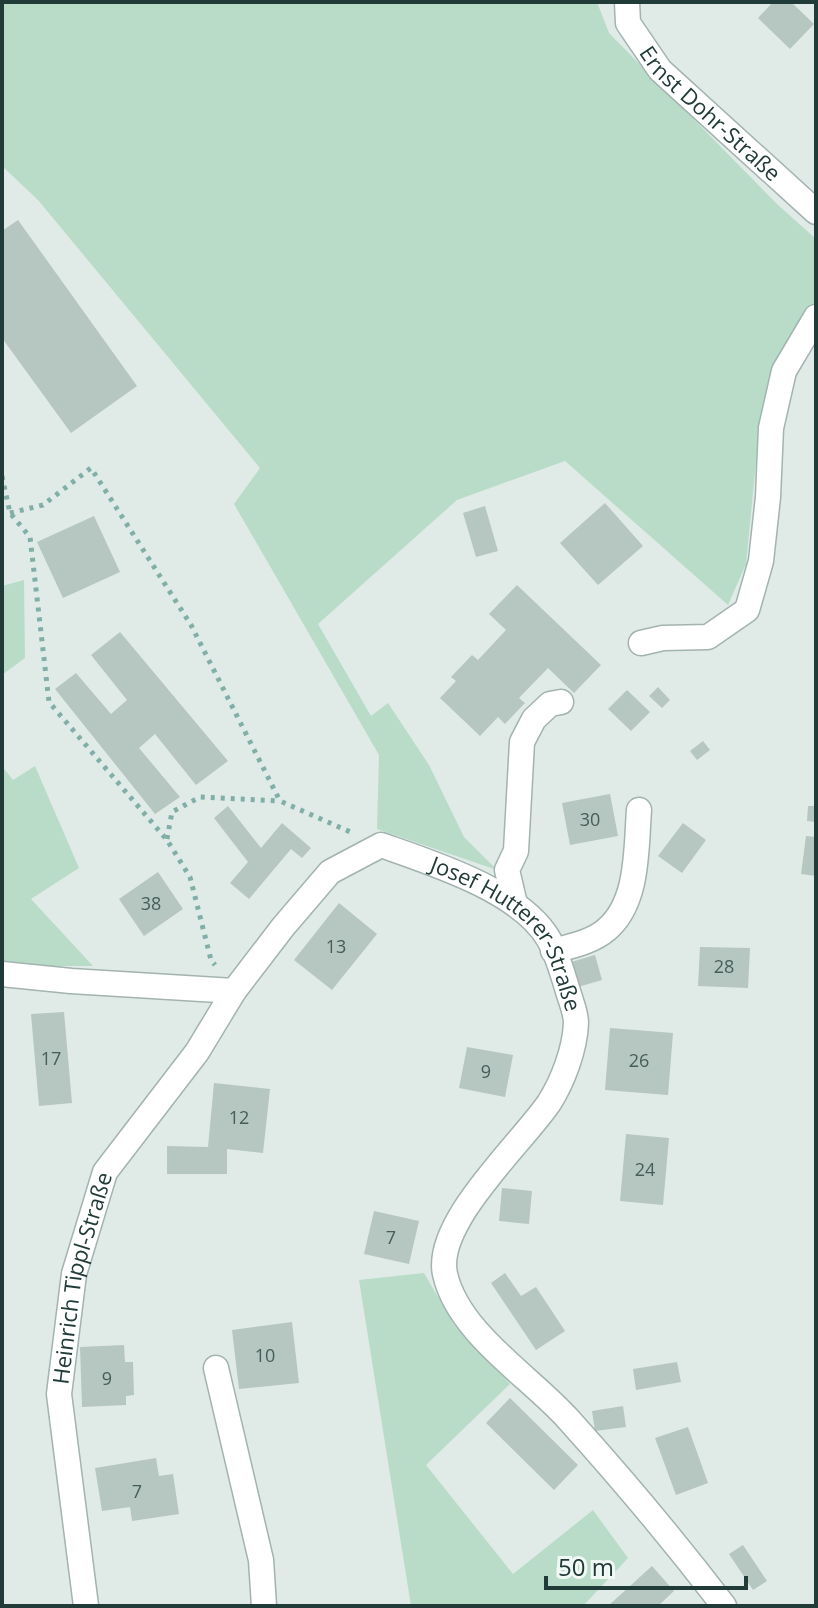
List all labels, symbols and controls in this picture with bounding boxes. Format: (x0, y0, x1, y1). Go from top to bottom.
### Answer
street label: Ernst Dohr-Straße (634, 39, 788, 187)
house number: 30 (580, 807, 600, 831)
street label: Josef Hutterer-Straße (425, 847, 589, 1015)
house number: 38 (141, 891, 161, 915)
house number: 13 (326, 934, 346, 958)
house number: 28 (714, 954, 734, 978)
house number: 17 (41, 1046, 61, 1070)
house number: 26 (629, 1048, 649, 1072)
house number: 9 (481, 1059, 491, 1083)
house number: 12 (229, 1105, 249, 1129)
house number: 24 (635, 1157, 655, 1181)
street label: Heinrich Tippl-Straße (44, 1168, 118, 1386)
house number: 7 (386, 1225, 396, 1249)
house number: 10 (255, 1343, 275, 1367)
house number: 9 (102, 1366, 112, 1390)
house number: 7 (132, 1479, 142, 1503)
scale bar (546, 1540, 746, 1590)
text: 50 m (558, 1550, 614, 1583)

